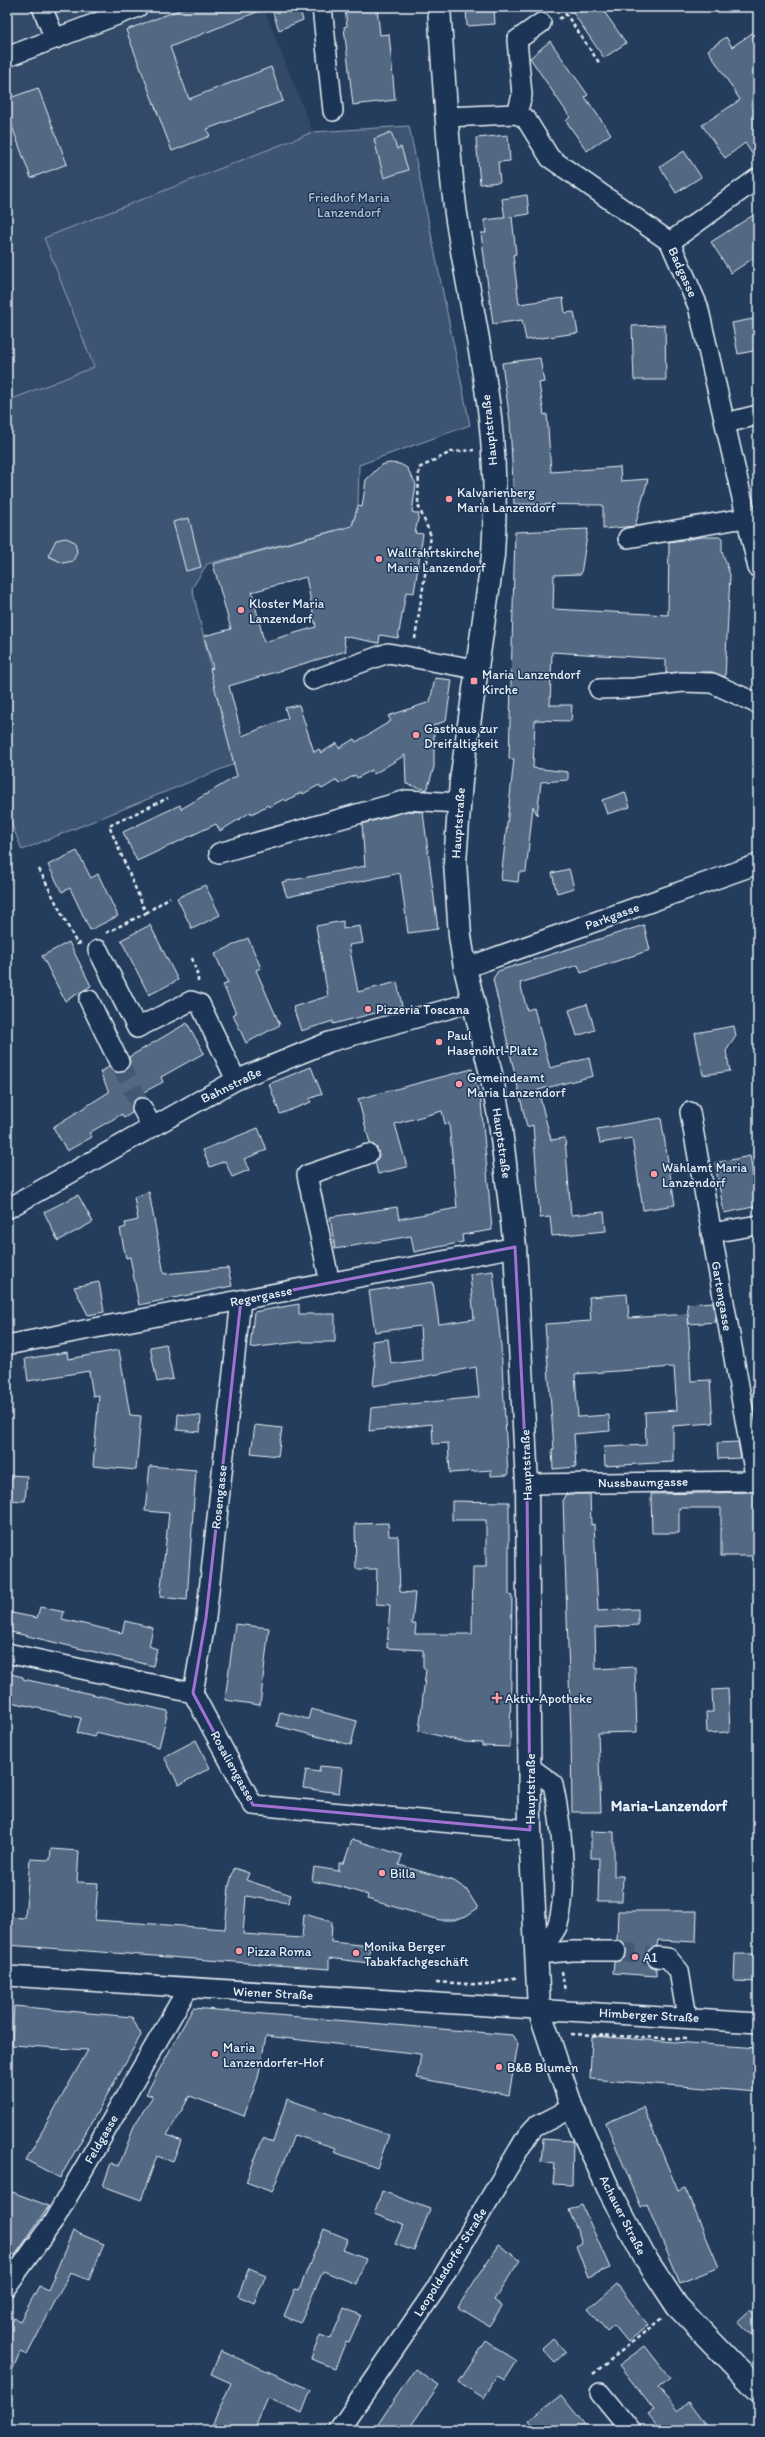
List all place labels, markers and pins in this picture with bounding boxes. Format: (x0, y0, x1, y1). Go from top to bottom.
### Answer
place label: Kalvarienberg Maria Lanzendorf (457, 485, 556, 515)
marker: Kalvarienberg Maria Lanzendorf (444, 494, 454, 504)
place label: Wallfahrtskirche Maria Lanzendorf (387, 545, 486, 575)
marker: Wallfahrtskirche Maria Lanzendorf (374, 554, 384, 564)
place label: Kloster Maria Lanzendorf (249, 596, 325, 626)
marker: Kloster Maria Lanzendorf (236, 605, 246, 615)
place label: Maria Lanzendorf Kirche (482, 667, 581, 697)
marker: Maria Lanzendorf Kirche (469, 676, 479, 686)
place label: Gasthaus zur Dreifaltigkeit (424, 721, 499, 751)
marker: Gasthaus zur Dreifaltigkeit (411, 730, 421, 740)
place label: Pizzeria Toscana (376, 1002, 470, 1017)
marker: Pizzeria Toscana (363, 1004, 373, 1014)
place label: Paul Hasenöhrl-Platz (447, 1028, 538, 1058)
marker: Paul Hasenöhrl-Platz (434, 1037, 444, 1047)
place label: Gemeindeamt Maria Lanzendorf (467, 1070, 566, 1100)
marker: Gemeindeamt Maria Lanzendorf (454, 1079, 464, 1089)
place label: Wählamt Maria Lanzendorf (662, 1160, 747, 1190)
marker: Wählamt Maria Lanzendorf (649, 1169, 659, 1179)
place label: Aktiv-Apotheke (505, 1691, 592, 1706)
marker: Aktiv-Apotheke (492, 1693, 502, 1703)
place label: Billa (390, 1866, 416, 1881)
marker: Billa (377, 1868, 387, 1878)
place label: Monika Berger Tabakfachgeschäft (364, 1939, 469, 1969)
place label: Pizza Roma (247, 1944, 312, 1959)
marker: Pizza Roma (234, 1946, 244, 1956)
marker: Monika Berger Tabakfachgeschäft (351, 1948, 361, 1958)
place label: A1 (643, 1950, 657, 1965)
marker: A1 (630, 1952, 640, 1962)
place label: Maria Lanzendorfer-Hof (223, 2040, 324, 2070)
marker: Maria Lanzendorfer-Hof (210, 2049, 220, 2059)
place label: B&B Blumen (507, 2060, 579, 2075)
marker: B&B Blumen (494, 2062, 504, 2072)

